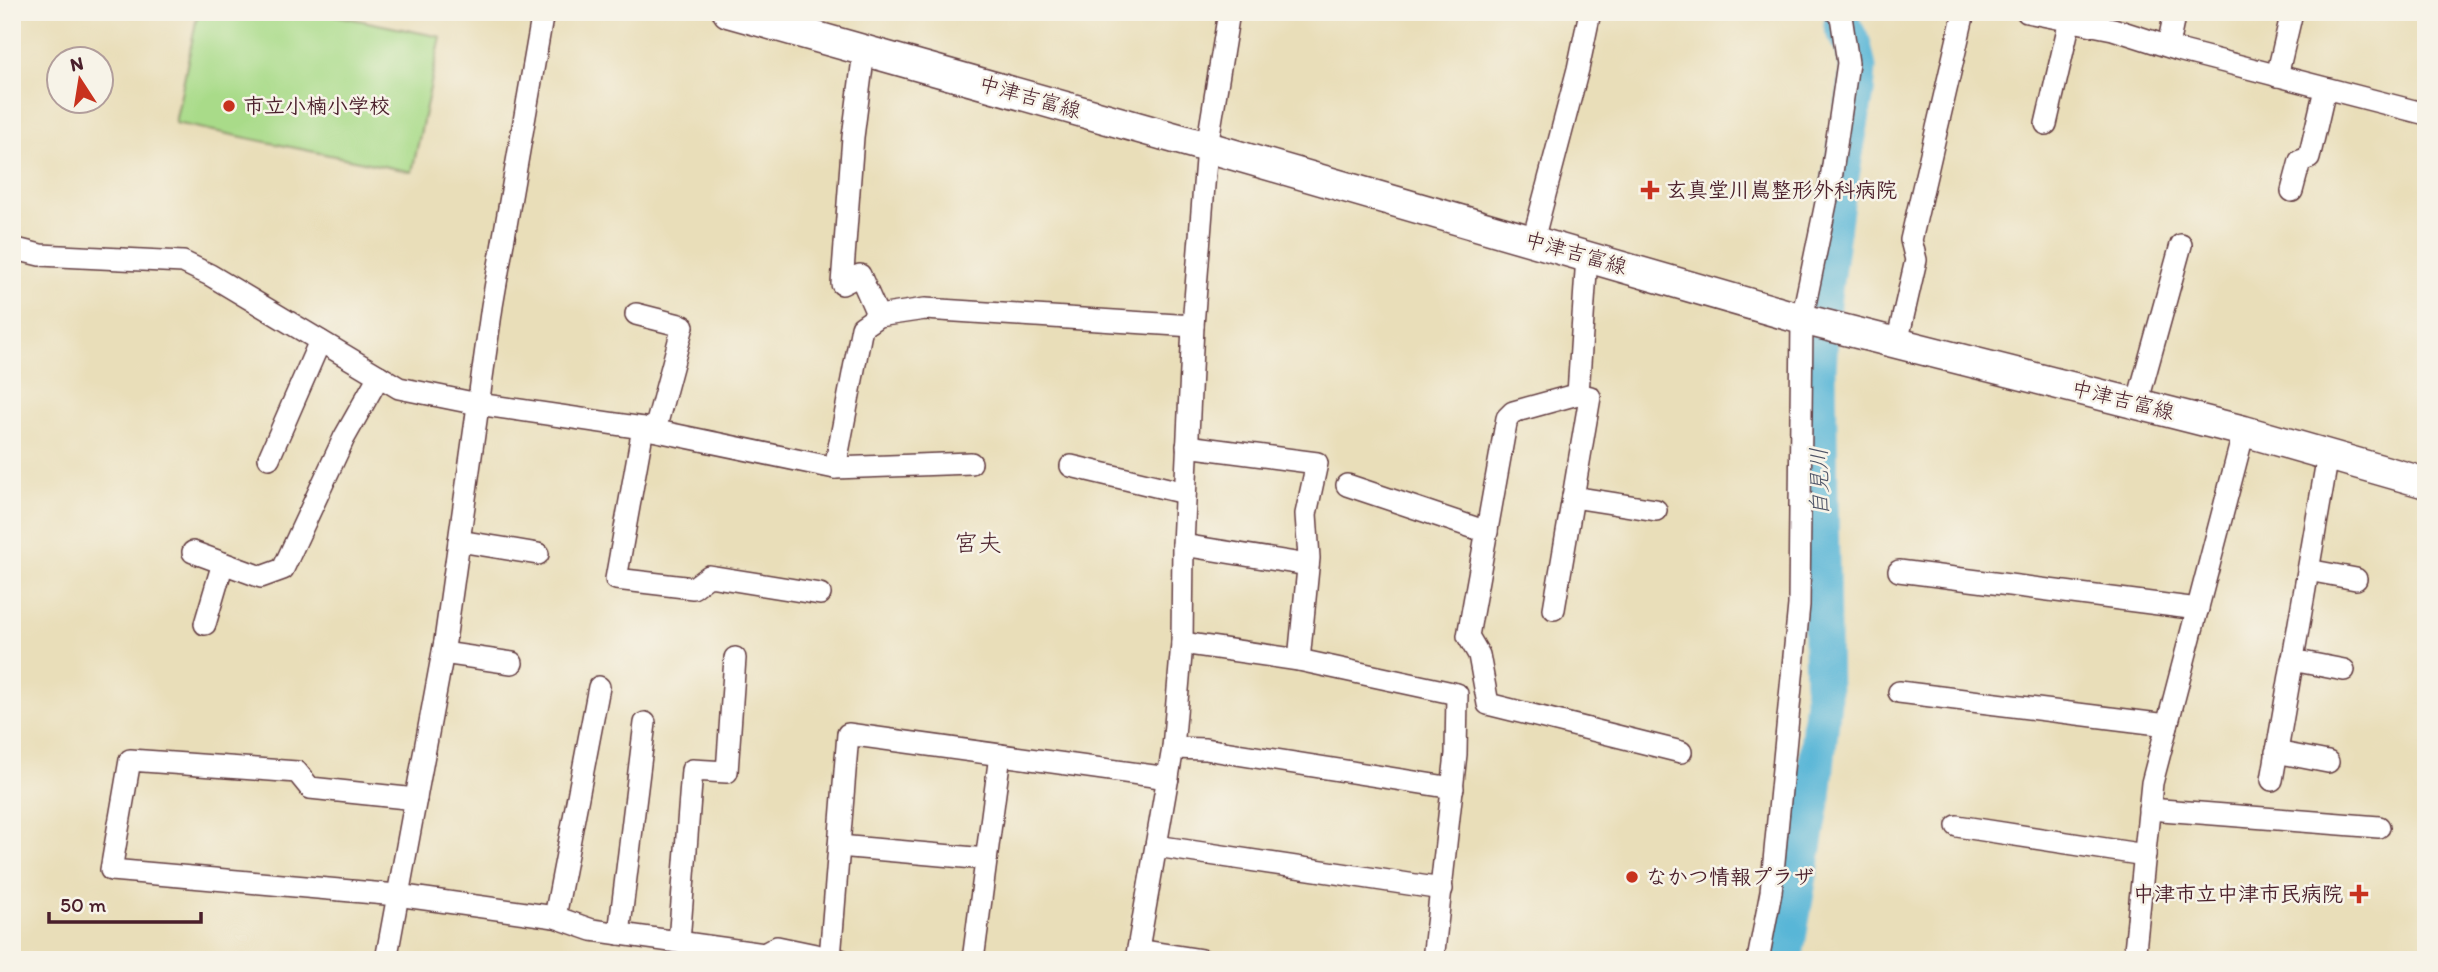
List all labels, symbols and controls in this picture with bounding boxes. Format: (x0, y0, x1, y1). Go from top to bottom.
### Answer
north arrow (46, 46, 116, 116)
text: N (68, 51, 85, 76)
street label: 中津吉富線 (976, 70, 1084, 123)
place label: 市立小楠小学校 (243, 93, 390, 118)
marker: 市立小楠小学校 (221, 98, 237, 114)
place label: 玄真堂川嶌整形外科病院 (1666, 177, 1897, 202)
marker: 玄真堂川嶌整形外科病院 (1640, 180, 1660, 200)
street label: 中津吉富線 (1522, 226, 1630, 279)
street label: 中津吉富線 (2069, 375, 2177, 424)
water label: 自見川 (1804, 447, 1834, 517)
district label: 宮夫 (954, 528, 1002, 557)
place label: なかつ情報プラザ (1646, 864, 1814, 889)
marker: なかつ情報プラザ (1624, 869, 1640, 885)
scale bar (49, 881, 201, 925)
place label: 中津市立中津市民病院 (2133, 881, 2343, 906)
marker: 中津市立中津市民病院 (2349, 884, 2369, 904)
text: 50 m (60, 892, 107, 917)

